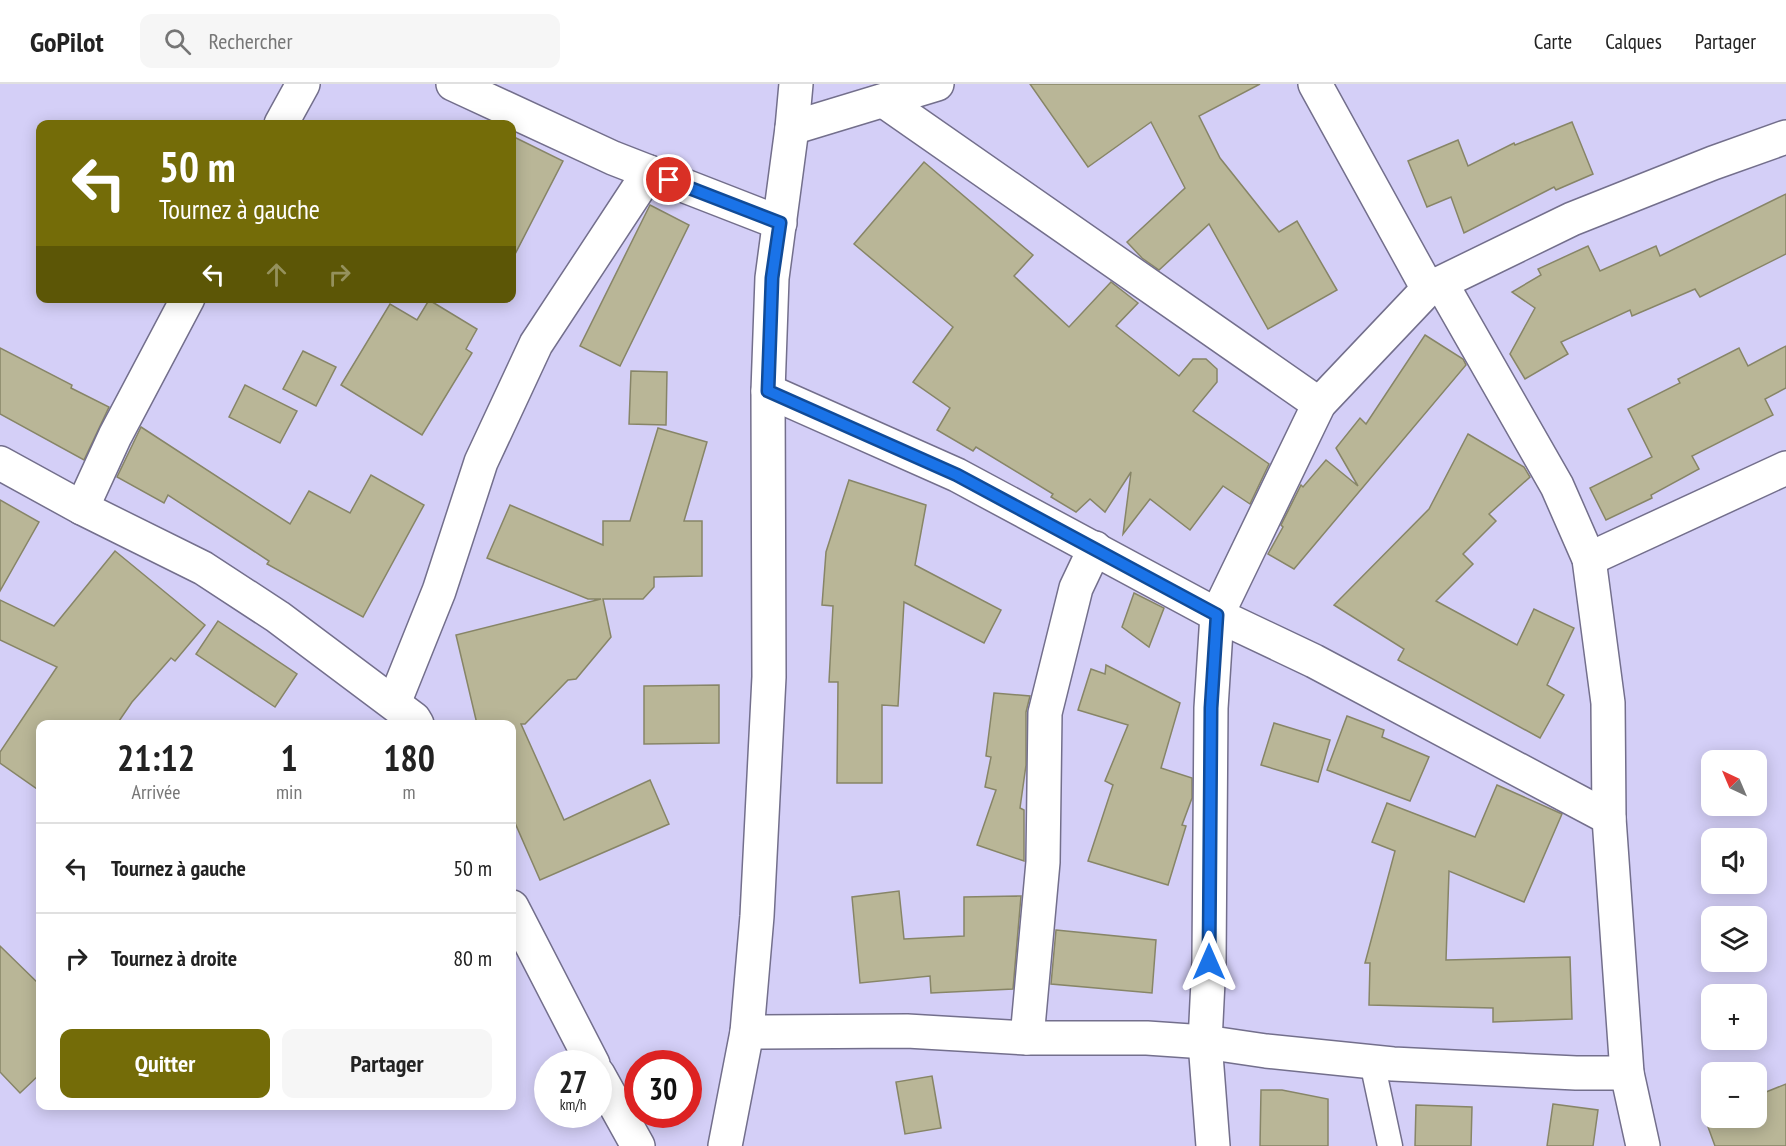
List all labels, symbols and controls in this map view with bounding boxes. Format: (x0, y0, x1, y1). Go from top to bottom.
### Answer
search box (140, 14, 560, 68)
text: GoPilot (30, 23, 104, 60)
icon: search (161, 25, 194, 58)
text: Rechercher (209, 27, 292, 55)
text: Carte (1534, 28, 1572, 55)
text: Calques (1605, 28, 1662, 55)
text: Partager (1695, 28, 1756, 55)
text: 50 m (159, 139, 236, 194)
icon: left (60, 144, 138, 222)
pin (643, 154, 694, 205)
icon: arrive (652, 163, 685, 196)
text: Tournez à gauche (159, 192, 320, 226)
icon: left (197, 258, 230, 291)
icon: ahead (260, 258, 293, 291)
icon: right (323, 258, 356, 291)
text: 21:12 (117, 734, 195, 781)
text: 1 (280, 734, 298, 781)
text: 180 (383, 734, 435, 781)
north arrow (1701, 750, 1767, 816)
map controls (1701, 750, 1767, 1128)
text: Arrivée (132, 779, 180, 805)
text: min (276, 779, 302, 805)
text: m (403, 779, 416, 805)
button: sound (1701, 828, 1767, 894)
icon: left (60, 852, 93, 885)
text: Tournez à gauche (111, 854, 246, 882)
text: 50 m (453, 854, 492, 882)
button: layers (1701, 906, 1767, 972)
position arrow (1177, 930, 1241, 994)
icon: right (60, 942, 93, 975)
text: Tournez à droite (111, 944, 237, 972)
text: 80 m (453, 944, 492, 972)
button: + (1701, 984, 1767, 1050)
button: Quitter (60, 1029, 270, 1098)
button: Partager (282, 1029, 492, 1098)
speed limit sign: 30 (624, 1050, 702, 1128)
text: 27 (559, 1062, 587, 1101)
button: − (1701, 1062, 1767, 1128)
text: km/h (560, 1095, 586, 1114)

